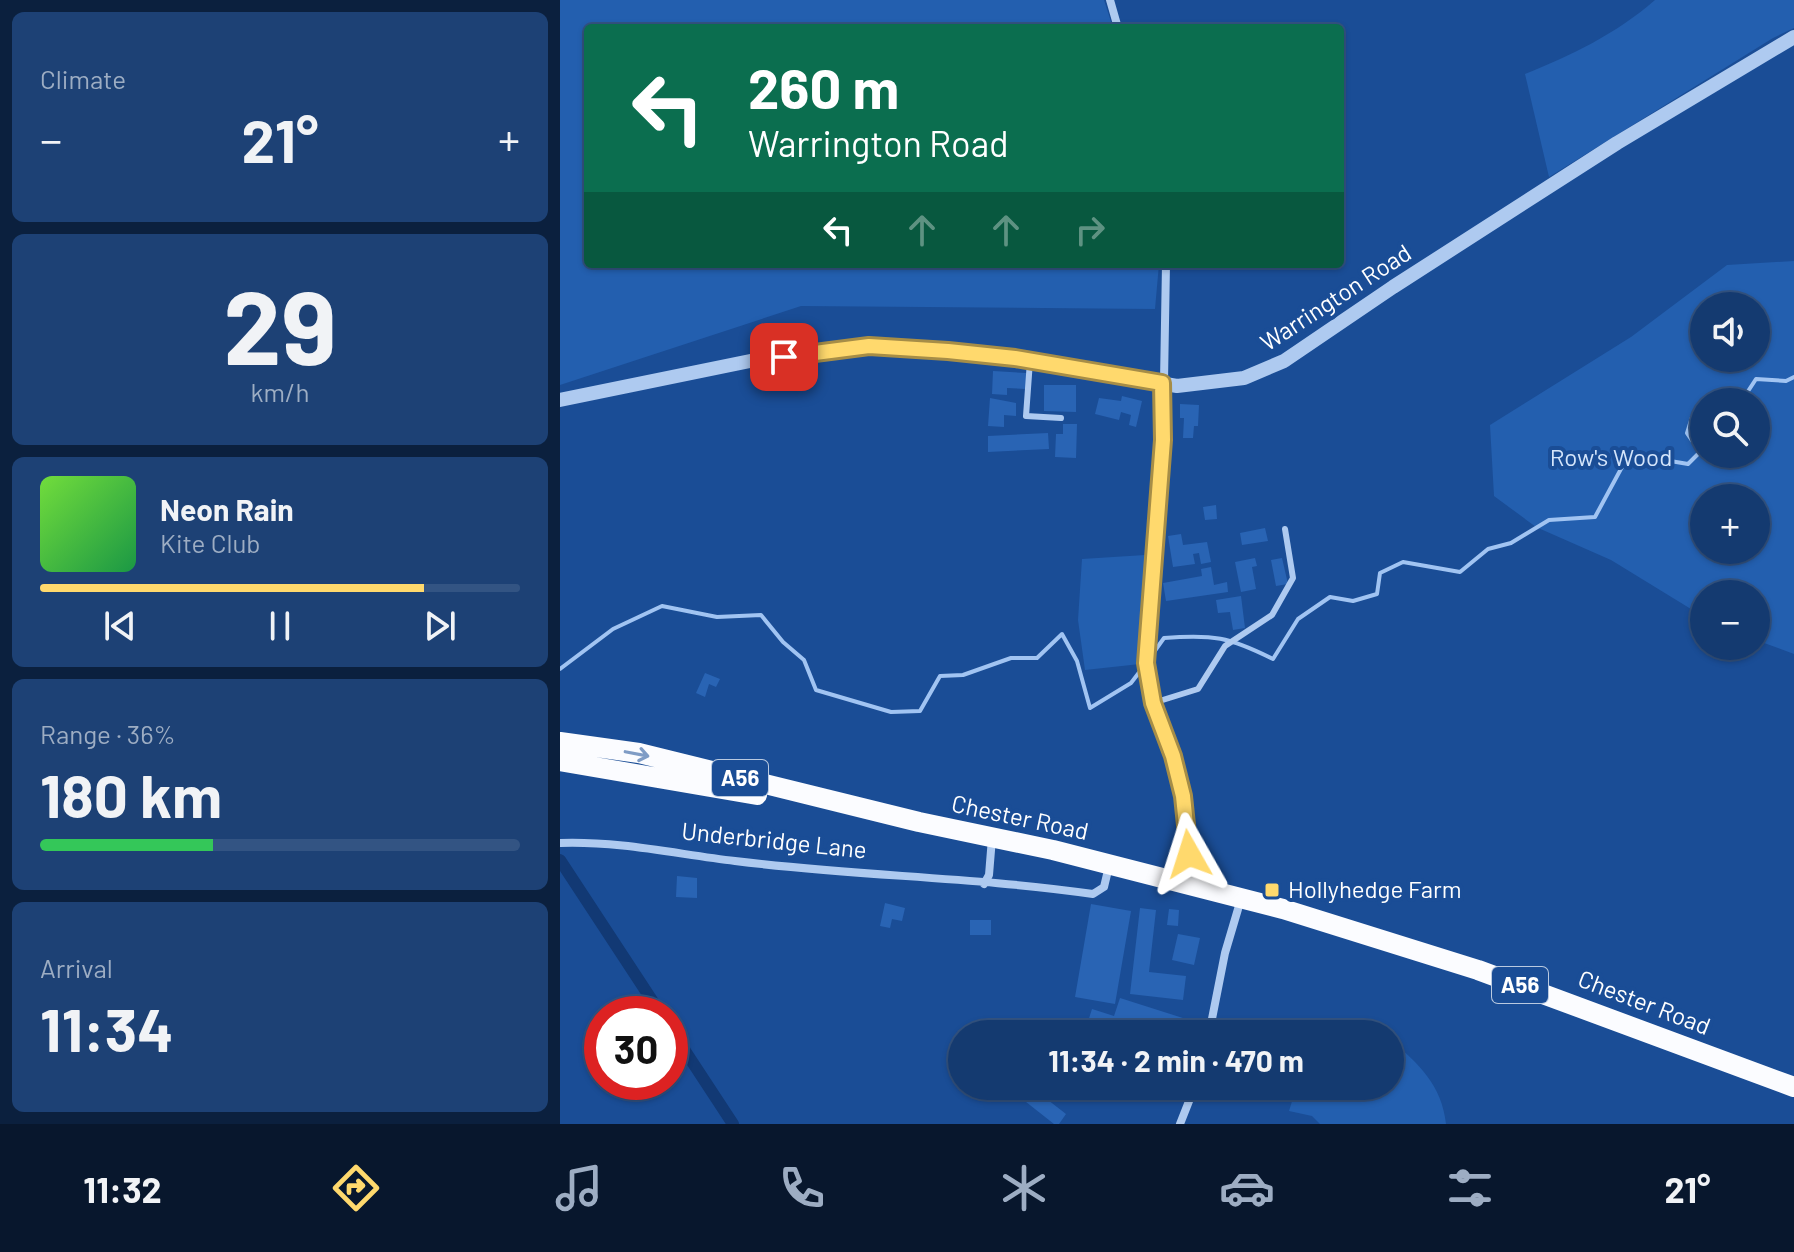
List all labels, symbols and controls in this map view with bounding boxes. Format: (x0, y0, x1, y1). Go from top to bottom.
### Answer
text: 260 m (748, 53, 899, 120)
icon: left (616, 56, 720, 160)
text: Climate (40, 63, 126, 94)
text: 21° (241, 103, 319, 175)
text: − (40, 112, 62, 165)
text: + (498, 112, 520, 165)
text: Warrington Road (748, 121, 1009, 164)
icon: left (816, 208, 860, 252)
icon: ahead (900, 208, 944, 252)
icon: ahead (984, 208, 1028, 252)
icon: right (1068, 208, 1112, 252)
street label: Warrington Road (1254, 237, 1416, 356)
text: 29 (223, 261, 337, 386)
map controls (1690, 292, 1770, 660)
button: sound (1690, 292, 1770, 372)
pin (750, 323, 818, 391)
icon: arrive (762, 335, 806, 379)
text: km/h (251, 376, 309, 407)
button: search (1690, 388, 1770, 468)
park label: Row's Wood (1550, 442, 1672, 471)
button: + (1690, 484, 1770, 564)
text: Neon Rain (160, 491, 294, 527)
text: Kite Club (160, 527, 261, 558)
button: − (1690, 580, 1770, 660)
icon: previous (98, 604, 142, 648)
icon: pause (258, 604, 302, 648)
icon: next (418, 604, 462, 648)
text: Range · 36% (40, 718, 176, 749)
one-way arrow (624, 747, 649, 762)
text: 180 km (40, 758, 222, 830)
road number: A56 (712, 760, 768, 796)
street label: Chester Road (949, 788, 1091, 845)
position arrow (1147, 812, 1231, 896)
street label: Underbridge Lane (680, 815, 868, 864)
place label: Hollyhedge Farm (1288, 874, 1462, 903)
marker: Hollyhedge Farm (1263, 881, 1281, 899)
text: Arrival (40, 952, 113, 983)
street label: Chester Road (1574, 963, 1715, 1040)
road number: A56 (1492, 967, 1548, 1003)
text: 11:34 (40, 992, 173, 1064)
speed limit sign: 30 (584, 996, 688, 1100)
text: 11:34 · 2 min · 470 m (1048, 1042, 1304, 1078)
icon: directions (328, 1160, 384, 1216)
icon: music (551, 1160, 607, 1216)
icon: phone (774, 1160, 830, 1216)
icon: climate (996, 1160, 1052, 1216)
icon: car (1219, 1160, 1275, 1216)
icon: filters (1442, 1160, 1498, 1216)
text: 11:32 (83, 1167, 162, 1210)
text: 21° (1664, 1167, 1711, 1210)

